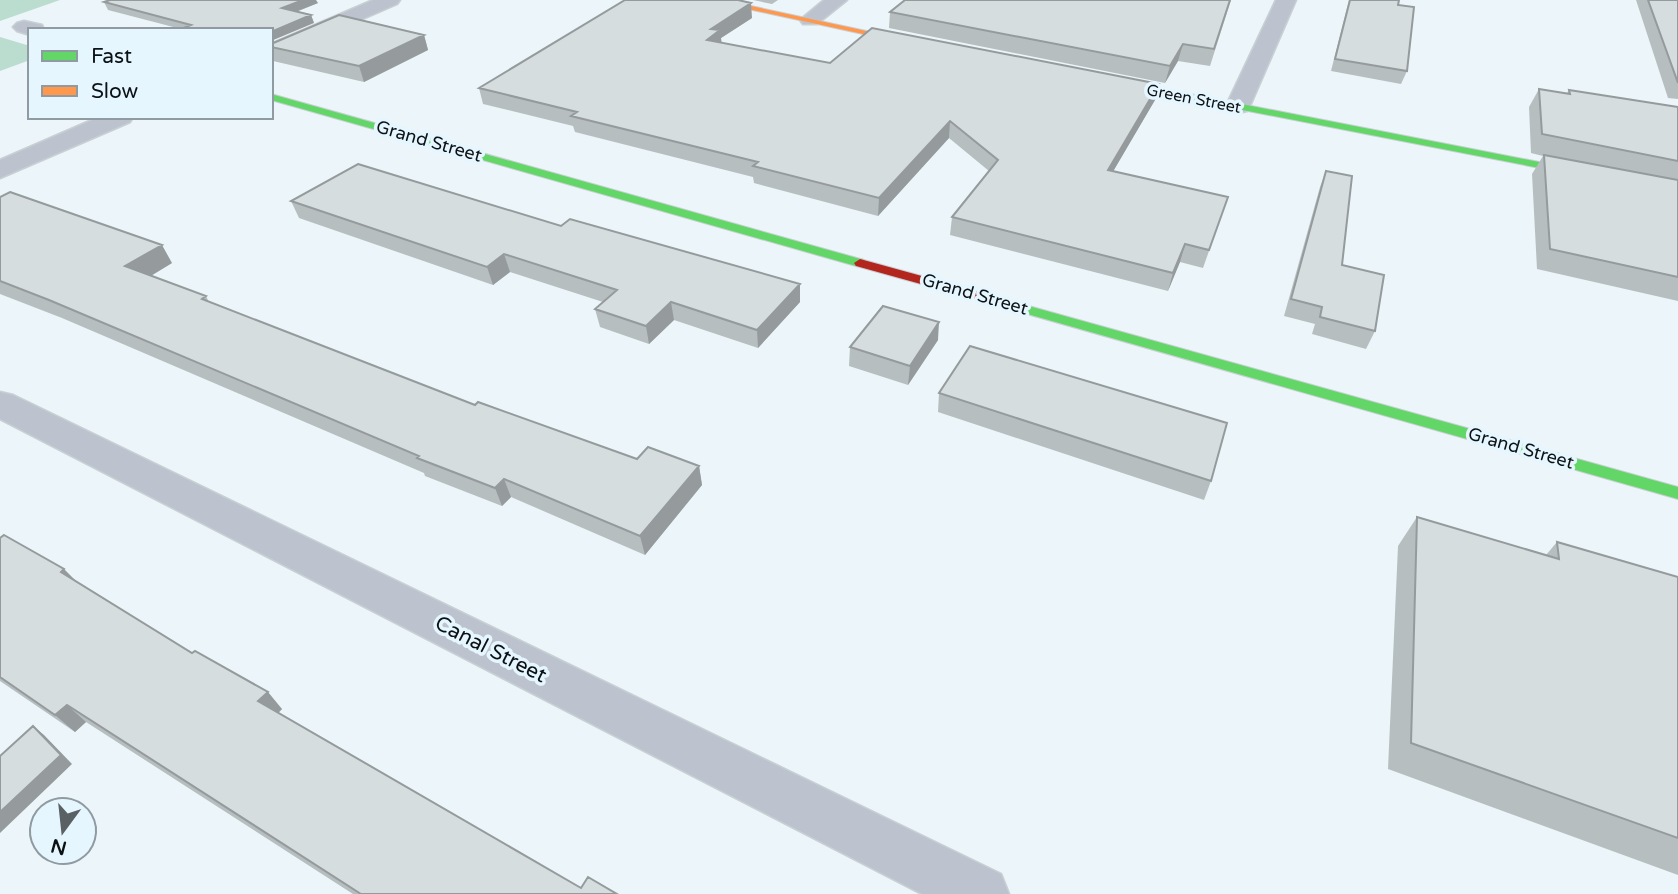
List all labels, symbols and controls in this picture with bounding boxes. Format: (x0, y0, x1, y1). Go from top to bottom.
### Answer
legend (28, 28, 273, 119)
text: Fast (91, 44, 132, 69)
text: Slow (91, 79, 139, 104)
street label: Green Street (1145, 80, 1243, 118)
street label: Grand Street (374, 115, 485, 167)
street label: Grand Street (920, 268, 1031, 320)
street label: Grand Street (1466, 422, 1577, 474)
street label: Canal Street (431, 611, 551, 688)
north arrow (28, 796, 98, 866)
text: N (49, 834, 69, 859)

